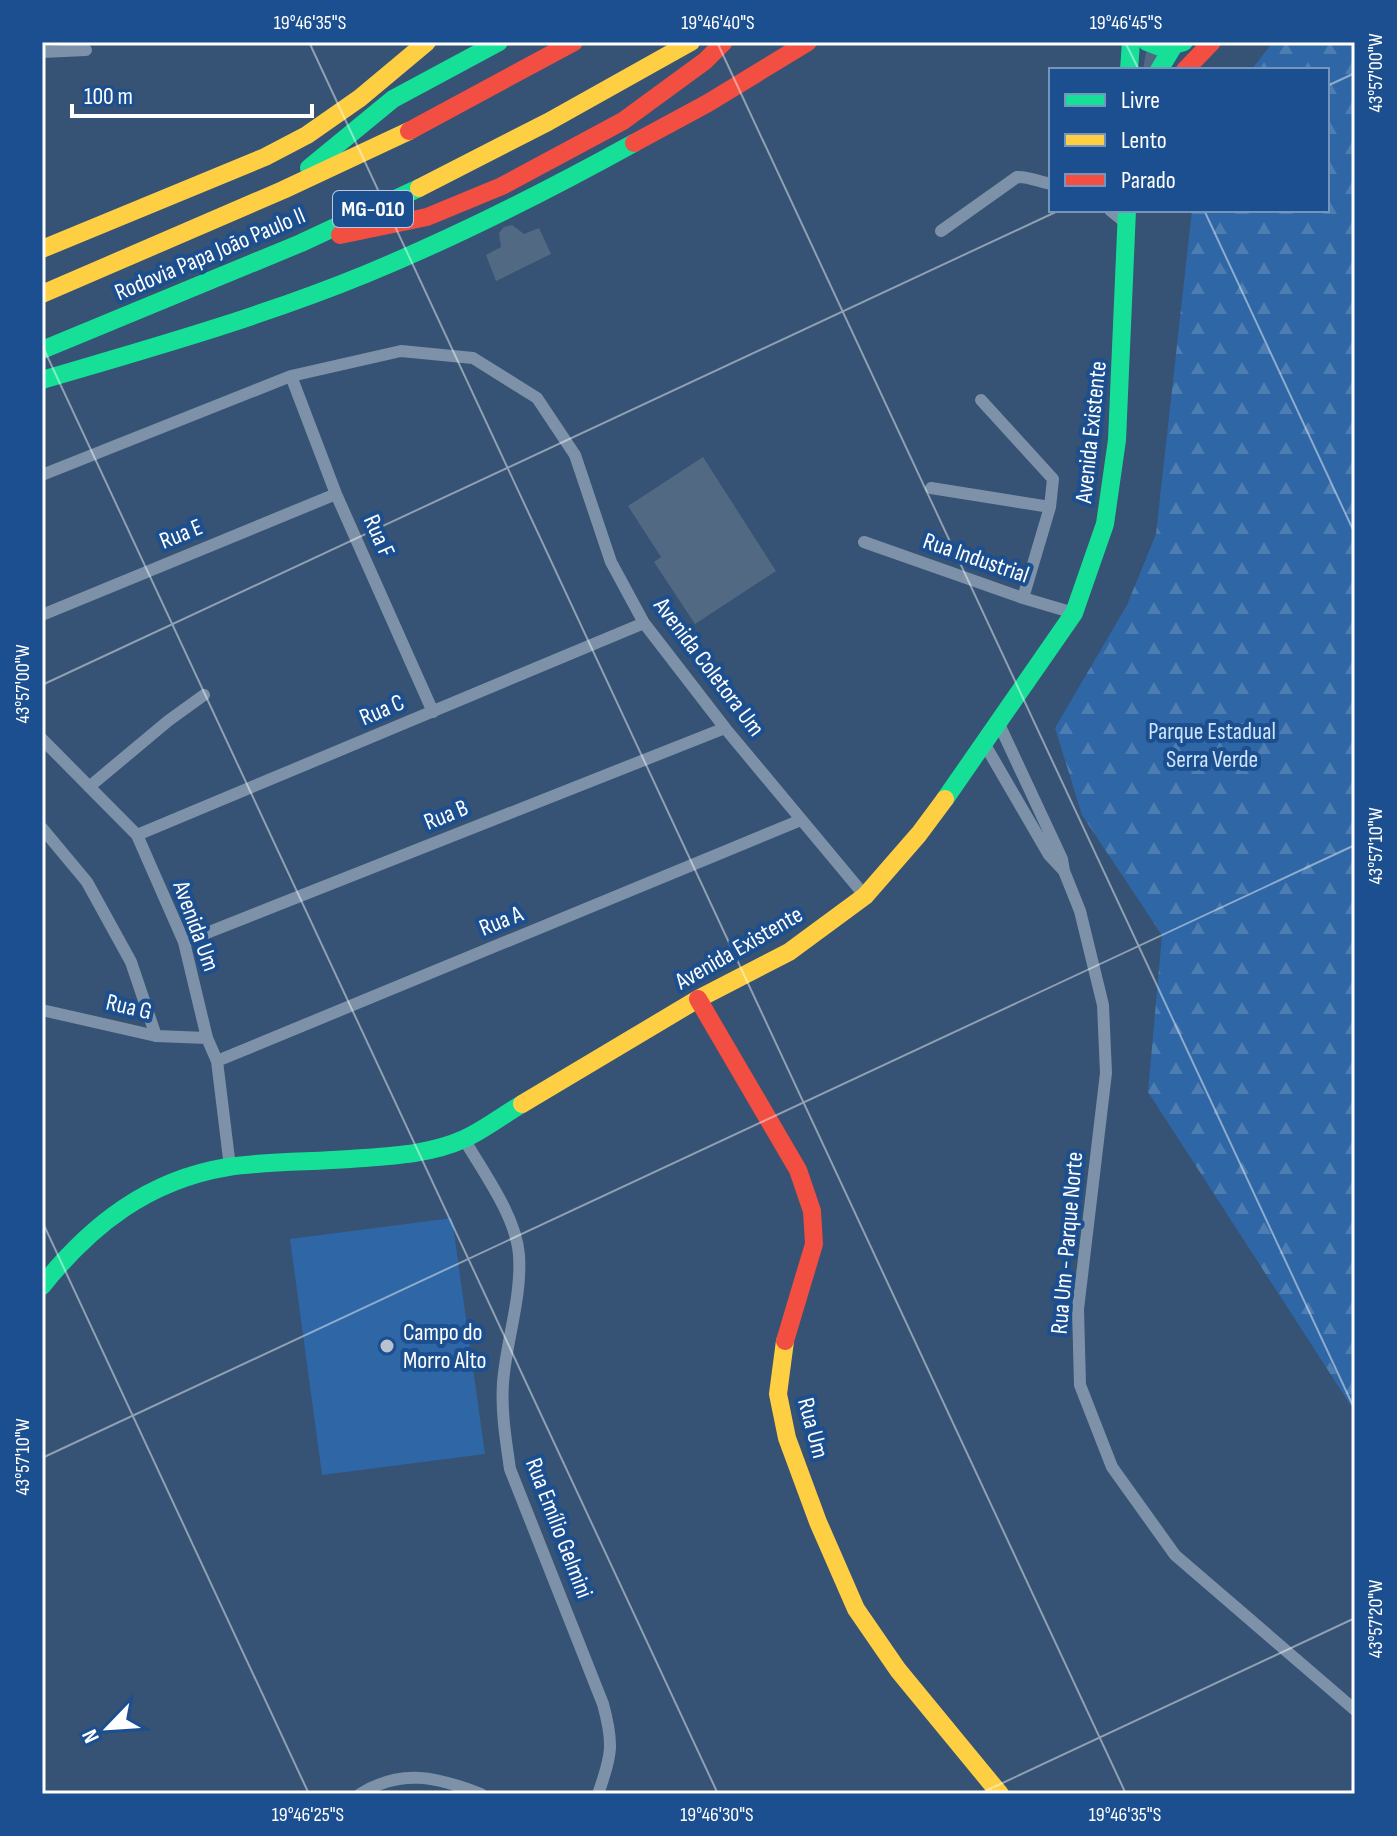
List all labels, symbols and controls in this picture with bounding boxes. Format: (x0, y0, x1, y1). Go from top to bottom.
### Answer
text: 19°46'35"S (274, 11, 346, 35)
text: 19°46'40"S (681, 11, 755, 35)
text: 19°46'45"S (1090, 11, 1162, 35)
text: 43°57'00"W (1364, 33, 1388, 113)
scale bar (72, 68, 312, 118)
legend (1049, 68, 1329, 212)
text: 100 m (84, 82, 133, 111)
text: Livre (1121, 86, 1160, 115)
text: Lento (1121, 126, 1167, 155)
text: Parado (1121, 166, 1176, 195)
road number: MG-010 (333, 191, 413, 227)
street label: Rodovia Papa João Paulo II (110, 201, 310, 307)
street label: Avenida Existente (1069, 360, 1113, 505)
street label: Rua F (357, 510, 401, 562)
street label: Rua E (155, 512, 207, 556)
street label: Rua Industrial (919, 526, 1033, 590)
street label: Avenida Coletora Um (647, 591, 770, 742)
text: 43°57'00"W (11, 644, 35, 724)
street label: Rua C (355, 688, 409, 732)
park label: Parque Estadual Serra Verde (1148, 717, 1276, 774)
street label: Rua B (420, 793, 472, 837)
text: 43°57'10"W (1364, 807, 1388, 885)
street label: Avenida Um (166, 876, 226, 975)
street label: Rua A (475, 899, 528, 943)
street label: Avenida Existente (669, 900, 808, 997)
street label: Rua G (103, 988, 155, 1026)
street label: Rua Um - Parque Norte (1045, 1151, 1089, 1335)
place label: Campo do Morro Alto (403, 1318, 487, 1375)
marker: Campo do Morro Alto (378, 1337, 396, 1355)
street label: Rua Um (791, 1395, 835, 1461)
text: 43°57'10"W (11, 1418, 35, 1496)
street label: Rua Emílio Gelmini (519, 1454, 599, 1602)
text: 43°57'20"W (1364, 1580, 1388, 1658)
north arrow (68, 1688, 148, 1768)
text: N (77, 1725, 106, 1747)
text: 19°46'25"S (272, 1803, 344, 1827)
text: 19°46'30"S (680, 1803, 754, 1827)
text: 19°46'35"S (1089, 1803, 1161, 1827)

